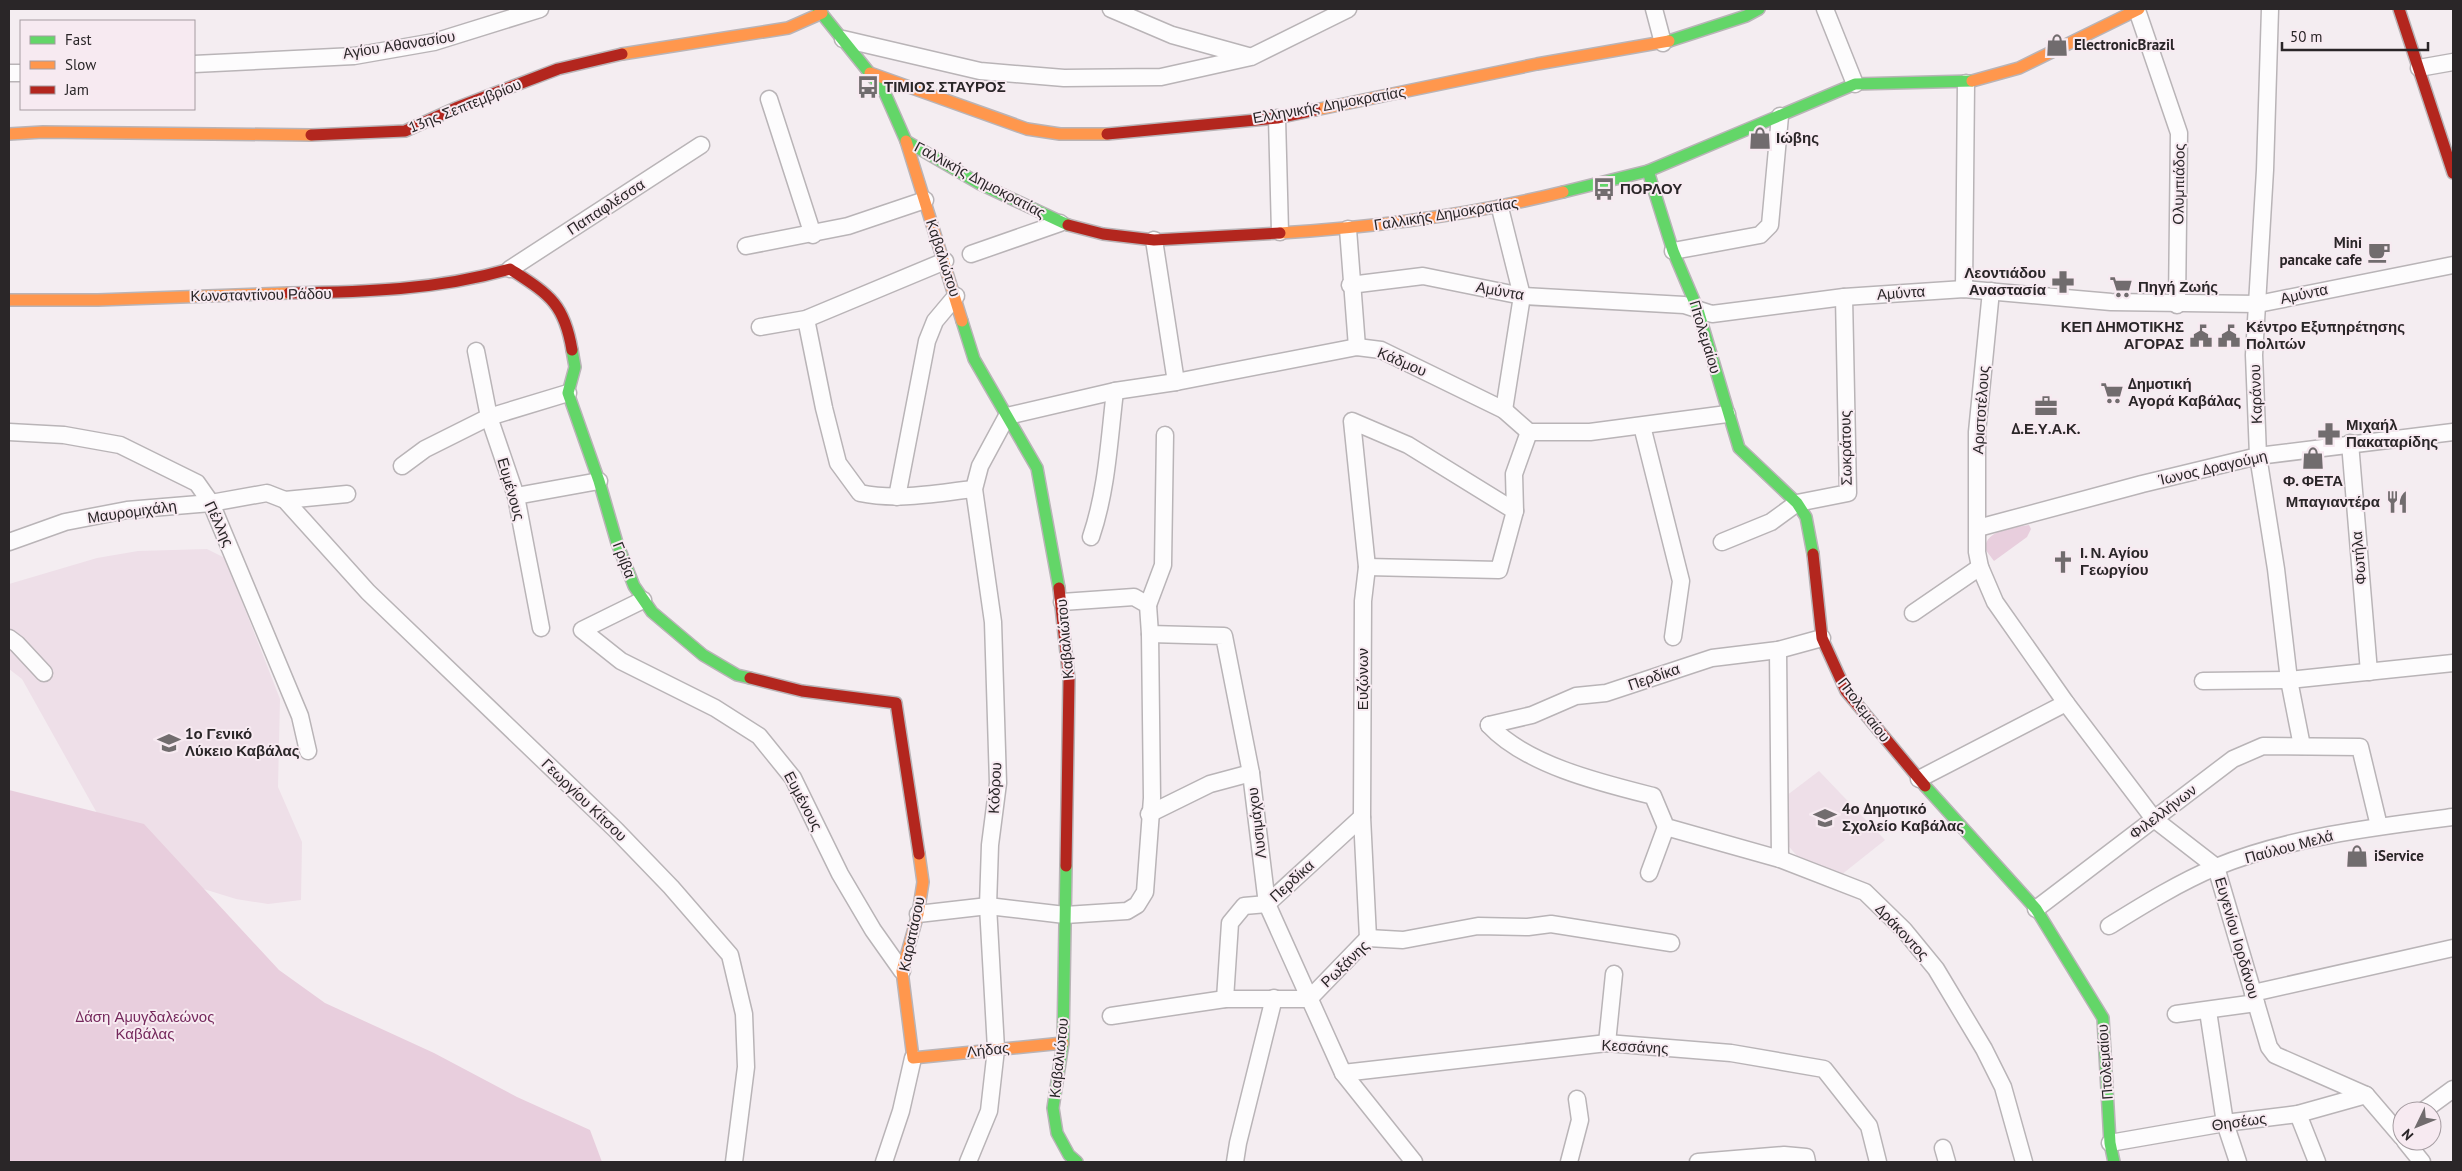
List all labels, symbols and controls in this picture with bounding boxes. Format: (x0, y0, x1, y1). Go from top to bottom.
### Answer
legend (20, 20, 195, 110)
scale bar (2282, 20, 2428, 52)
street label: Αγίου Αθανασίου (341, 26, 456, 63)
text: 50 m (2290, 27, 2323, 46)
text: Fast (65, 30, 92, 49)
shop icon: ElectronicBrazil (2044, 32, 2070, 58)
place label: ElectronicBrazil (2074, 35, 2175, 54)
text: Slow (65, 55, 96, 74)
street label: 13ης Σεπτεμβρίου (406, 74, 524, 137)
bus stop icon: ΤΙΜΙΟΣ ΣΤΑΥΡΟΣ (855, 74, 881, 100)
place label: ΤΙΜΙΟΣ ΣΤΑΥΡΟΣ (884, 77, 1006, 96)
text: Jam (64, 80, 89, 99)
street label: Ελληνικής Δημοκρατίας (1251, 82, 1407, 127)
shop icon: Ιώβης (1747, 125, 1773, 151)
place label: Ιώβης (1776, 128, 1819, 147)
street label: Γαλλικής Δημοκρατίας (911, 137, 1049, 222)
street label: Ολυμπιάδος (2168, 143, 2189, 225)
street label: Παπαφλέσσα (563, 174, 648, 239)
bus stop icon: ΠΟΡΛΟΥ (1591, 176, 1617, 202)
place label: ΠΟΡΛΟΥ (1620, 179, 1682, 198)
street label: Γαλλικής Δημοκρατίας (1372, 193, 1519, 234)
street label: Καβαλιώτου (922, 217, 965, 299)
place label: Mini pancake cafe (2279, 233, 2362, 269)
cafe icon: Mini pancake cafe (2366, 239, 2392, 265)
place label: Λεοντιάδου Αναστασία (1964, 263, 2047, 299)
pharmacy icon: Λεοντιάδου Αναστασία (2050, 269, 2076, 295)
supermarket icon: Πηγή Ζωής (2108, 274, 2134, 300)
street label: Αμύντα (1475, 277, 1526, 304)
place label: Πηγή Ζωής (2138, 277, 2218, 296)
street label: Αμύντα (2278, 279, 2330, 308)
street label: Αμύντα (1876, 281, 1926, 304)
street label: Κωνσταντίνου Ράδου (190, 284, 332, 305)
street label: Πτολεμαίου (1685, 298, 1726, 376)
place label: ΚΕΠ ΔΗΜΟΤΙΚΗΣ ΑΓΟΡΑΣ (2061, 317, 2184, 353)
place label: Κέντρο Εξυπηρέτησης Πολιτών (2246, 317, 2405, 353)
public building icon: ΚΕΠ ΔΗΜΟΤΙΚΗΣ ΑΓΟΡΑΣ (2188, 323, 2214, 349)
public building icon: Κέντρο Εξυπηρέτησης Πολιτών (2216, 323, 2242, 349)
street label: Κάδμου (1375, 343, 1430, 380)
street label: Καράνου (2245, 364, 2266, 424)
street label: Αριστοτέλους (1968, 365, 1993, 455)
place label: Δημοτική Αγορά Καβάλας (2128, 374, 2242, 410)
supermarket icon: Δημοτική Αγορά Καβάλας (2099, 380, 2125, 406)
office icon: Δ.Ε.Υ.Α.Κ. (2033, 393, 2059, 419)
street label: Σωκράτους (1835, 410, 1856, 486)
place label: Μιχαήλ Πακαταρίδης (2346, 415, 2438, 451)
place label: Δ.Ε.Υ.Α.Κ. (2012, 419, 2081, 438)
pharmacy icon: Μιχαήλ Πακαταρίδης (2316, 421, 2342, 447)
shop icon: Φ. ΦΕΤΑ (2300, 445, 2326, 471)
street label: Ίωνος Δραγούμη (2156, 446, 2269, 489)
street label: Ευμένους (493, 455, 529, 522)
place label: Φ. ΦΕΤΑ (2283, 471, 2343, 490)
restaurant icon: Μπαγιαντέρα (2384, 489, 2410, 515)
place label: Μπαγιαντέρα (2286, 492, 2381, 511)
street label: Μαυρομιχάλη (86, 496, 178, 527)
street label: Πέλλης (201, 498, 238, 550)
street label: Φωτήλα (2347, 530, 2370, 586)
street label: Γρίβα (609, 539, 640, 581)
place label: Ι. Ν. Αγίου Γεωργίου (2080, 543, 2149, 579)
church icon: Ι. Ν. Αγίου Γεωργίου (2050, 549, 2076, 575)
street label: Καβαλιώτου (1052, 598, 1077, 680)
street label: Ευζώνων (1353, 648, 1372, 710)
street label: Περδίκα (1625, 659, 1683, 694)
street label: Πτολεμαίου (1834, 674, 1895, 746)
place label: 1ο Γενικό Λύκειο Καβάλας (185, 724, 300, 760)
school or university icon: 1ο Γενικό Λύκειο Καβάλας (156, 730, 182, 756)
street label: Γεωργίου Κίτσου (538, 754, 631, 845)
street label: Κόδρου (984, 762, 1005, 814)
street label: Ευμένους (780, 768, 827, 834)
street label: Φιλελλήνων (2125, 780, 2200, 843)
street label: Λυσιμάχου (1243, 786, 1270, 860)
place label: 4ο Δημοτικό Σχολείο Καβάλας (1842, 799, 1964, 835)
school or university icon: 4ο Δημοτικό Σχολείο Καβάλας (1812, 805, 1838, 831)
street label: Παύλου Μελά (2243, 826, 2335, 867)
shop icon: iService (2344, 843, 2370, 869)
place label: iService (2374, 846, 2424, 865)
street label: Περδίκα (1265, 855, 1318, 906)
street label: Ευγενίου Ιορδάνου (2211, 875, 2264, 1001)
street label: Καρατάσου (894, 895, 929, 973)
street label: Δράκοντος (1871, 900, 1933, 964)
street label: Ρωξάνης (1317, 936, 1373, 991)
park label: Δάση Αμυγδαλεώνος Καβάλας (76, 1007, 214, 1043)
street label: Καβαλιώτου (1045, 1017, 1072, 1099)
street label: Πτολεμαίου (2092, 1024, 2117, 1100)
street label: Κεσσάνης (1601, 1035, 1669, 1058)
street label: Λήδας (966, 1038, 1010, 1061)
north arrow (2392, 1101, 2442, 1151)
street label: Θησέως (2210, 1108, 2267, 1135)
text: N (2398, 1125, 2417, 1144)

